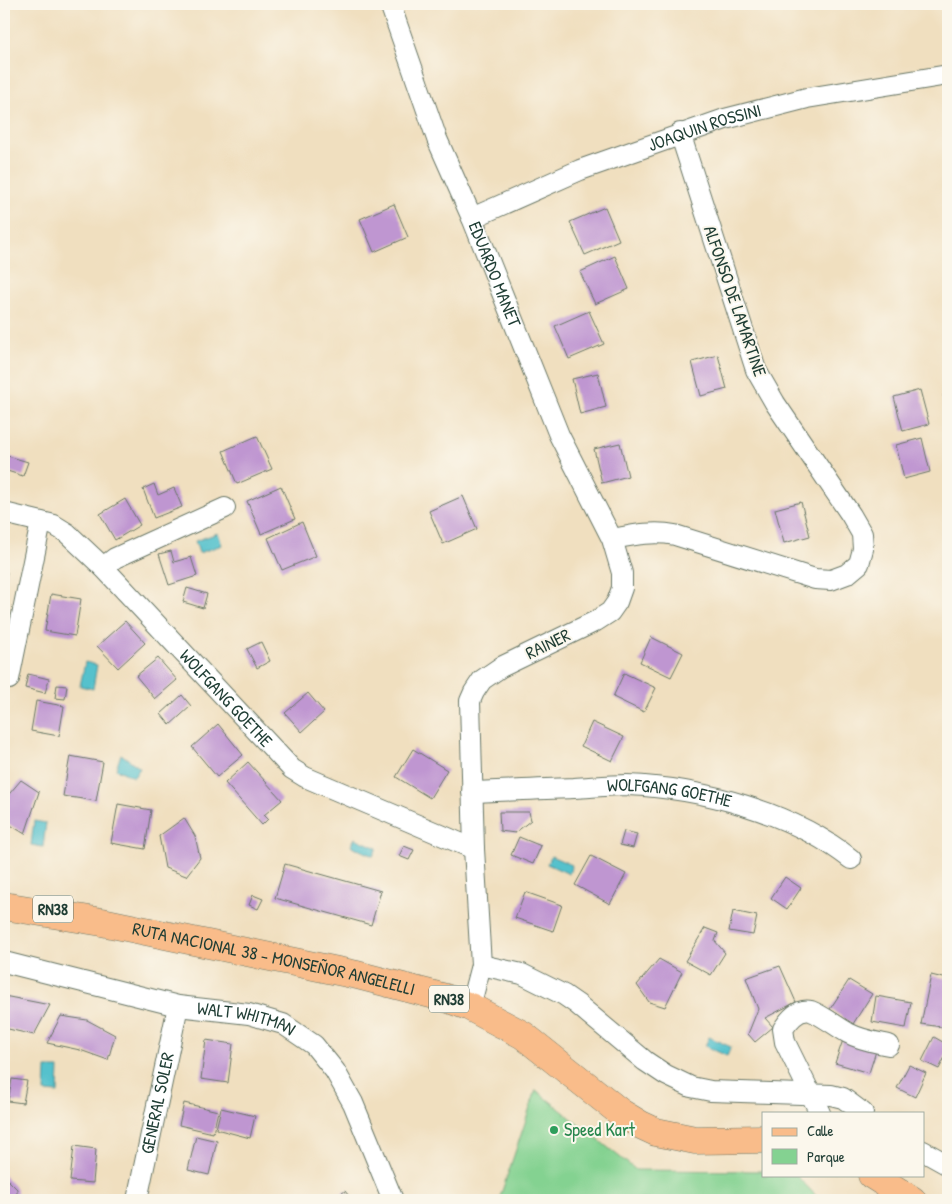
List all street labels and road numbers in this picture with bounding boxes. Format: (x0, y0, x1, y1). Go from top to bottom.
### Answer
street label: JOAQUIN ROSSINI (644, 97, 764, 157)
street label: EDUARDO MANET (463, 218, 528, 331)
street label: ALFONSO DE LAMARTINE (698, 222, 773, 380)
street label: RAINER (521, 622, 574, 665)
street label: WOLFGANG GOETHE (174, 643, 278, 752)
street label: WOLFGANG GOETHE (606, 772, 735, 813)
road number: RN38 (33, 896, 73, 922)
street label: RUTA NACIONAL 38 - MONSEÑOR ANGELELLI (130, 916, 418, 1001)
road number: RN38 (429, 986, 469, 1012)
street label: WALT WHITMAN (196, 995, 301, 1041)
street label: GENERAL SOLER (134, 1050, 180, 1156)

